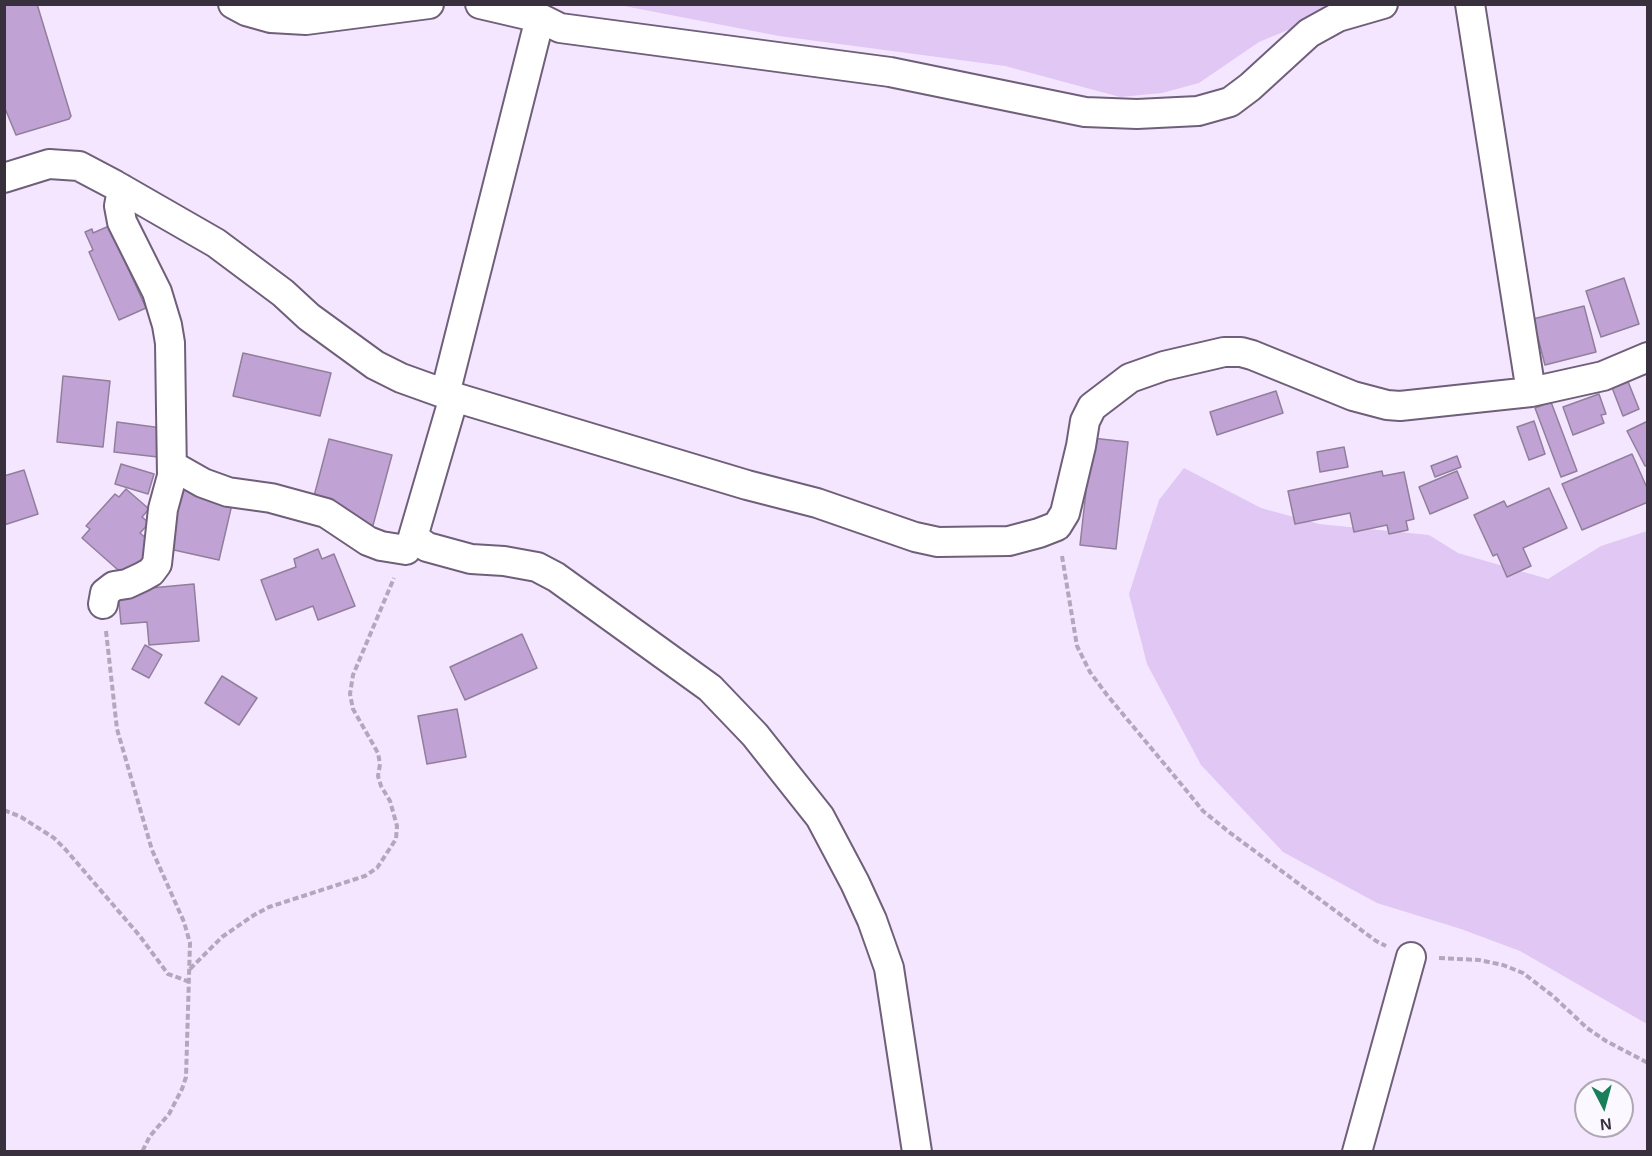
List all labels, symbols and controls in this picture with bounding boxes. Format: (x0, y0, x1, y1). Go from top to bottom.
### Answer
north arrow (1574, 1078, 1634, 1138)
text: N (1599, 1115, 1612, 1133)

